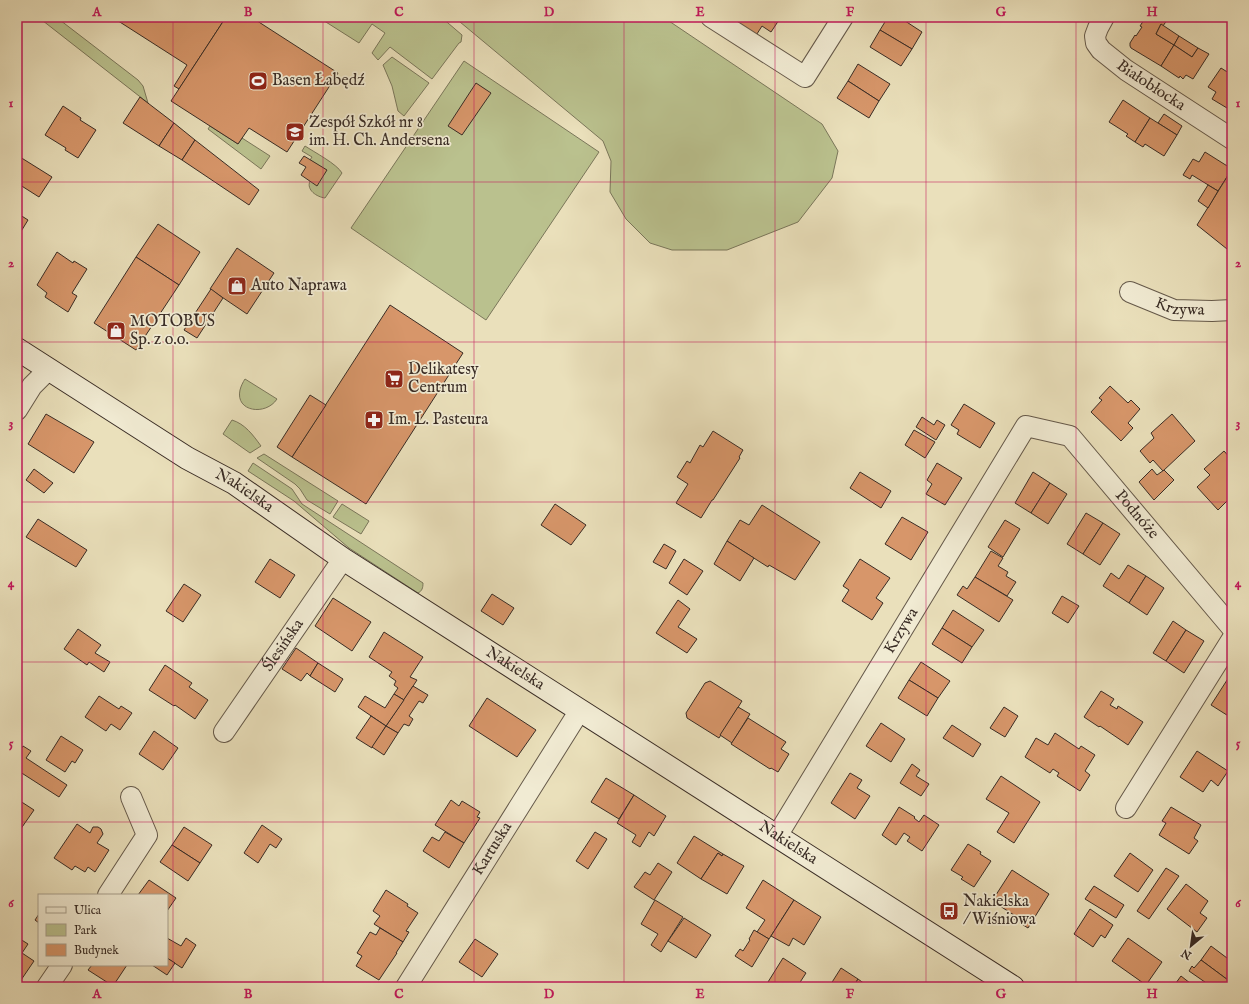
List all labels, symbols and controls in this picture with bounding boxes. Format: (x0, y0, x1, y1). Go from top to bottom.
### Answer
text: A (92, 4, 103, 21)
text: B (244, 4, 253, 21)
text: C (394, 4, 404, 21)
text: D (544, 4, 555, 21)
text: E (695, 4, 705, 21)
text: F (846, 4, 855, 21)
text: G (996, 4, 1007, 21)
text: H (1146, 4, 1158, 21)
street label: Białobłocka (1112, 56, 1189, 116)
sports icon: Basen Łabędź (247, 70, 269, 92)
place label: Basen Łabędź (272, 71, 365, 91)
text: 1 (9, 95, 14, 112)
text: 1 (1236, 95, 1241, 112)
place label: Zespół Szkół nr 8 im. H. Ch. Andersena (309, 113, 450, 151)
school or university icon: Zespół Szkół nr 8 im. H. Ch. Andersena (284, 121, 306, 143)
text: 2 (8, 255, 14, 272)
text: 2 (1235, 255, 1241, 272)
shop icon: Auto Naprawa (226, 275, 248, 297)
place label: Auto Naprawa (250, 276, 347, 296)
street label: Krzywa (1152, 293, 1205, 321)
place label: MOTOBUS Sp. z o.o. (130, 312, 215, 350)
shop icon: MOTOBUS Sp. z o.o. (105, 320, 127, 342)
place label: Delikatesy Centrum (408, 360, 479, 398)
supermarket icon: Delikatesy Centrum (383, 368, 405, 390)
pharmacy icon: Im. L. Pasteura (363, 409, 385, 431)
place label: Im. L. Pasteura (388, 410, 488, 430)
text: 3 (9, 415, 14, 432)
text: 3 (1236, 415, 1241, 432)
street label: Nakielska (212, 465, 277, 517)
street label: Podnóże (1110, 486, 1163, 543)
text: 4 (8, 575, 15, 592)
text: 4 (1235, 575, 1242, 592)
street label: Krzywa (880, 604, 923, 657)
street label: Ślesińska (257, 615, 309, 676)
street label: Nakielska (482, 643, 548, 695)
text: 5 (9, 735, 14, 752)
text: 5 (1236, 735, 1241, 752)
street label: Nakielska (755, 817, 821, 869)
street label: Kartuska (468, 818, 517, 879)
place label: Nakielska / Wiśniowa (963, 892, 1036, 930)
legend (38, 894, 168, 966)
text: 6 (8, 895, 14, 912)
text: 6 (1235, 895, 1241, 912)
bus stop icon: Nakielska / Wiśniowa (938, 900, 960, 922)
text: Ulica (74, 903, 102, 918)
text: Park (74, 923, 97, 938)
north arrow (1171, 926, 1211, 966)
text: Budynek (74, 943, 119, 958)
text: N (1179, 945, 1195, 963)
text: A (92, 986, 103, 1003)
text: B (244, 986, 253, 1003)
text: C (394, 986, 404, 1003)
text: D (544, 986, 555, 1003)
text: E (695, 986, 705, 1003)
text: F (846, 986, 855, 1003)
text: G (996, 986, 1007, 1003)
text: H (1146, 986, 1158, 1003)

